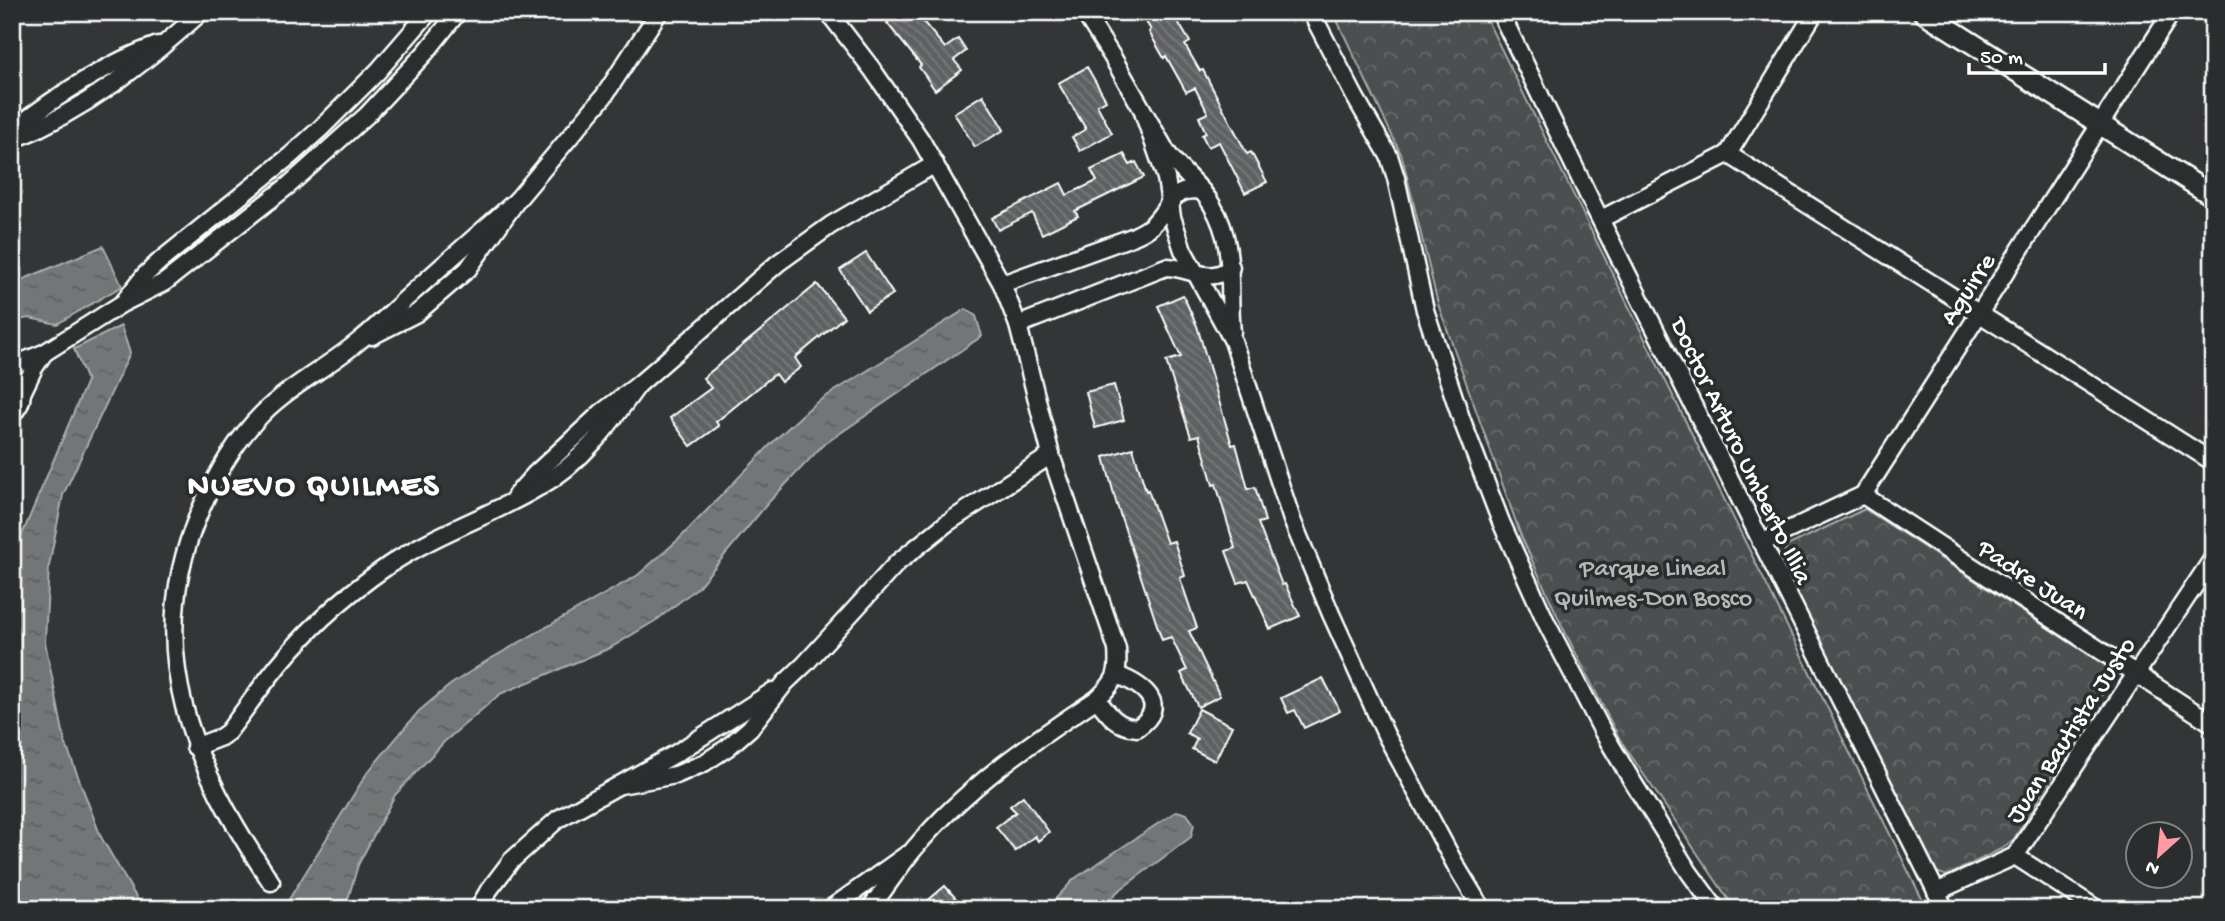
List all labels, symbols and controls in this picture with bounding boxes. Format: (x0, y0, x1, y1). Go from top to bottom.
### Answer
scale bar (1969, 32, 2106, 76)
text: 50 m (1980, 47, 2023, 72)
street label: Aguirre (1935, 248, 2005, 332)
street label: Doctor Arturo Umberto Illia (1660, 312, 1818, 592)
district label: NUEVO QUILMES (187, 469, 441, 507)
street label: Padre Juan (1970, 534, 2093, 629)
park label: Parque Lineal Quilmes-Don Bosco (1554, 555, 1752, 616)
street label: Juan Bautista Justo (2001, 633, 2144, 830)
north arrow (2124, 820, 2194, 890)
text: N (2142, 854, 2164, 880)

